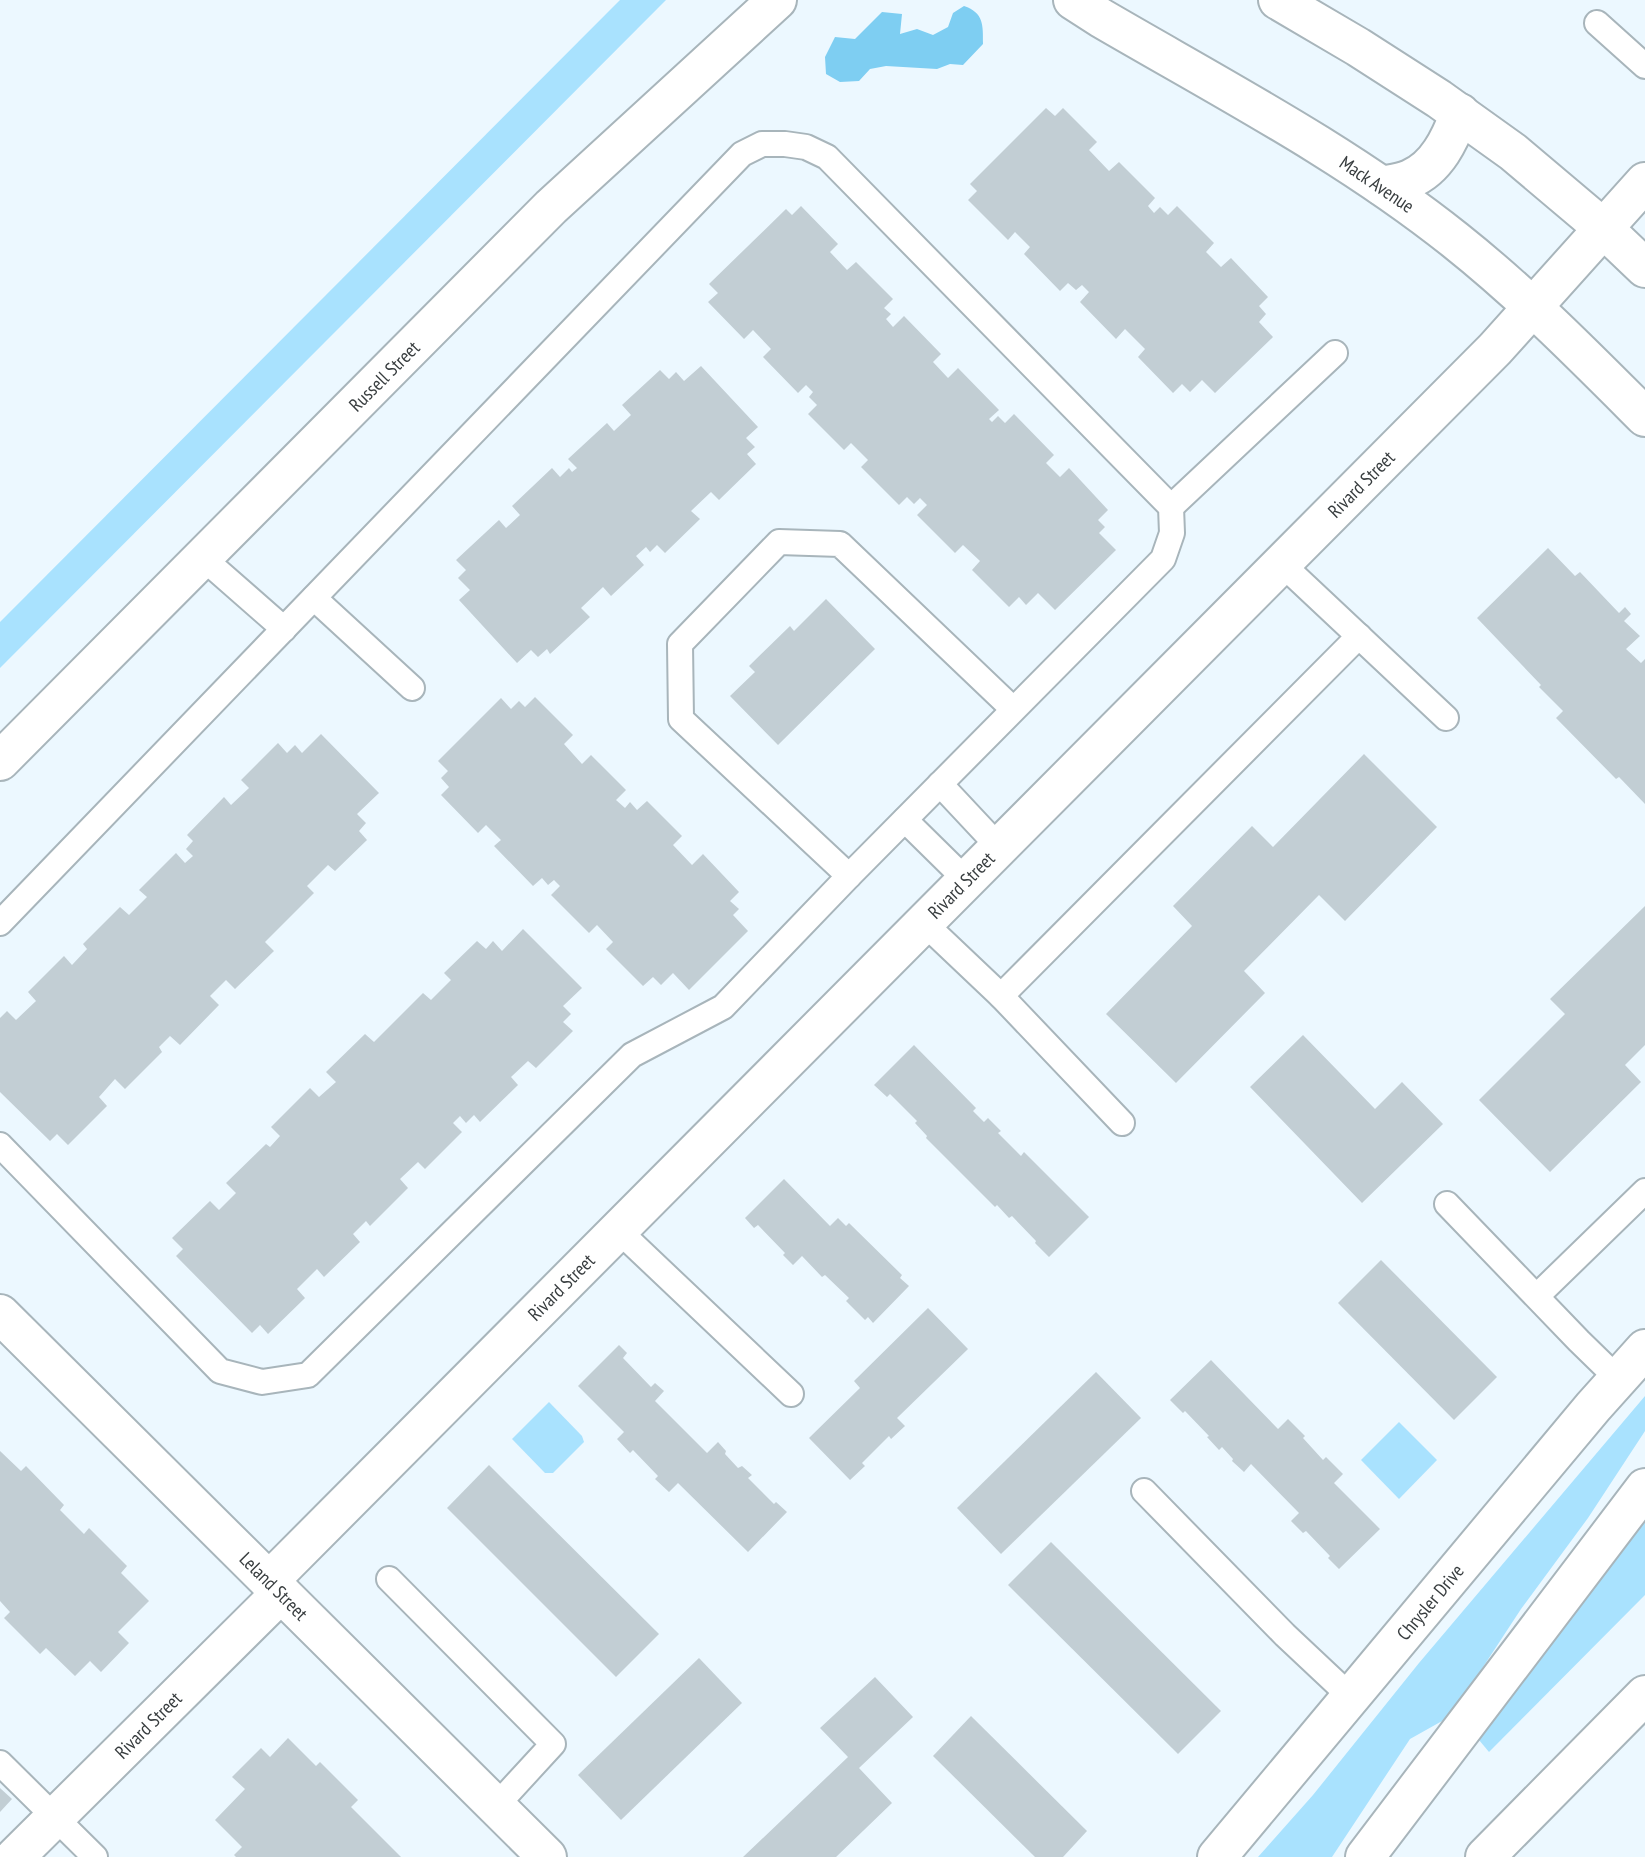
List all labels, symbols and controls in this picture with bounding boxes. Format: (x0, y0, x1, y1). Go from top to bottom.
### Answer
street label: Mack Avenue (1335, 150, 1419, 218)
street label: Russell Street (344, 335, 425, 416)
street label: Rivard Street (1322, 445, 1400, 523)
street label: Rivard Street (922, 846, 1000, 924)
street label: Rivard Street (522, 1248, 600, 1326)
street label: Leland Street (235, 1547, 314, 1626)
street label: Chrysler Drive (1391, 1559, 1469, 1645)
street label: Rivard Street (109, 1686, 187, 1764)

